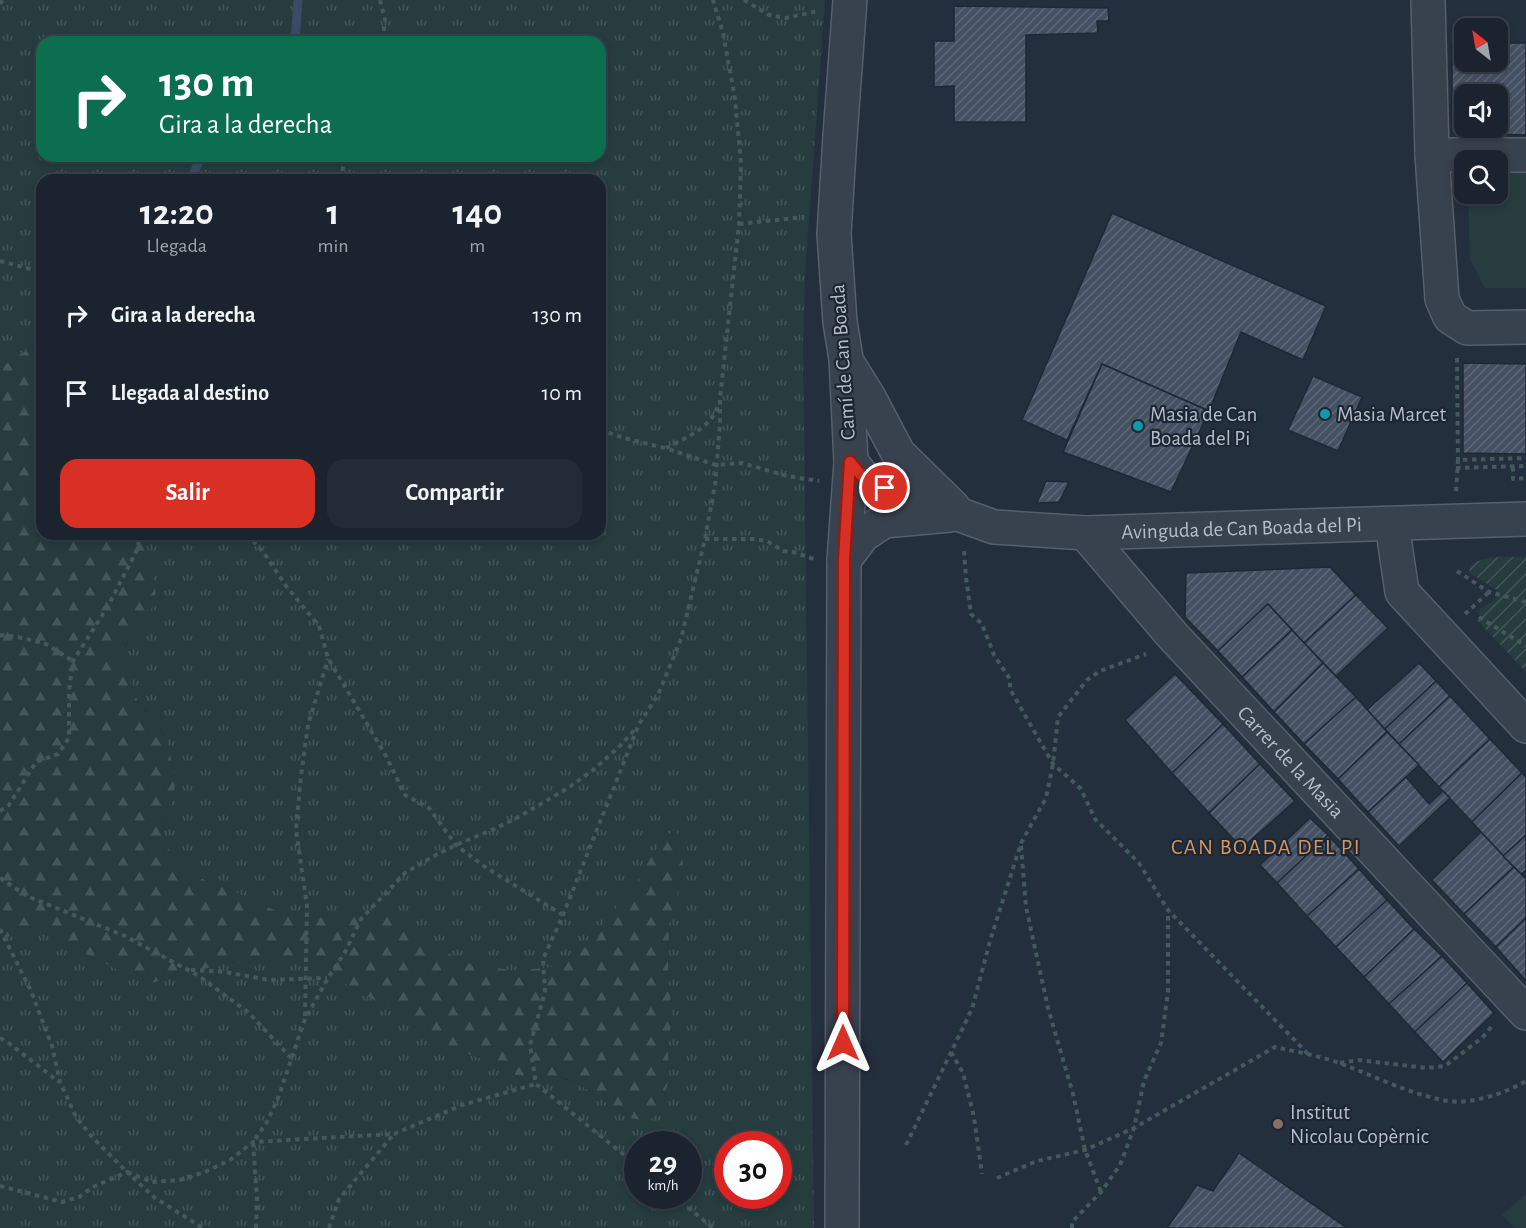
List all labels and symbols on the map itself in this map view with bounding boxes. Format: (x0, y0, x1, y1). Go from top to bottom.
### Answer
north arrow (1454, 18, 1508, 72)
street label: Camí de Can Boada (827, 283, 859, 441)
place label: Masia de Can Boada del Pi (1150, 404, 1257, 449)
place label: Masia Marcet (1337, 404, 1446, 425)
marker: Masia Marcet (1318, 407, 1332, 421)
marker: Masia de Can Boada del Pi (1131, 419, 1145, 433)
pin (859, 462, 910, 513)
street label: Avinguda de Can Boada del Pi (1121, 514, 1362, 542)
street label: Carrer de la Masia (1234, 702, 1348, 822)
district label: CAN BOADA DEL PI (1171, 836, 1361, 858)
position arrow (811, 1011, 875, 1075)
place label: Institut Nicolau Copèrnic (1290, 1102, 1429, 1147)
marker: Institut Nicolau Copèrnic (1271, 1117, 1285, 1131)
speed limit sign: 30 (714, 1131, 792, 1209)

